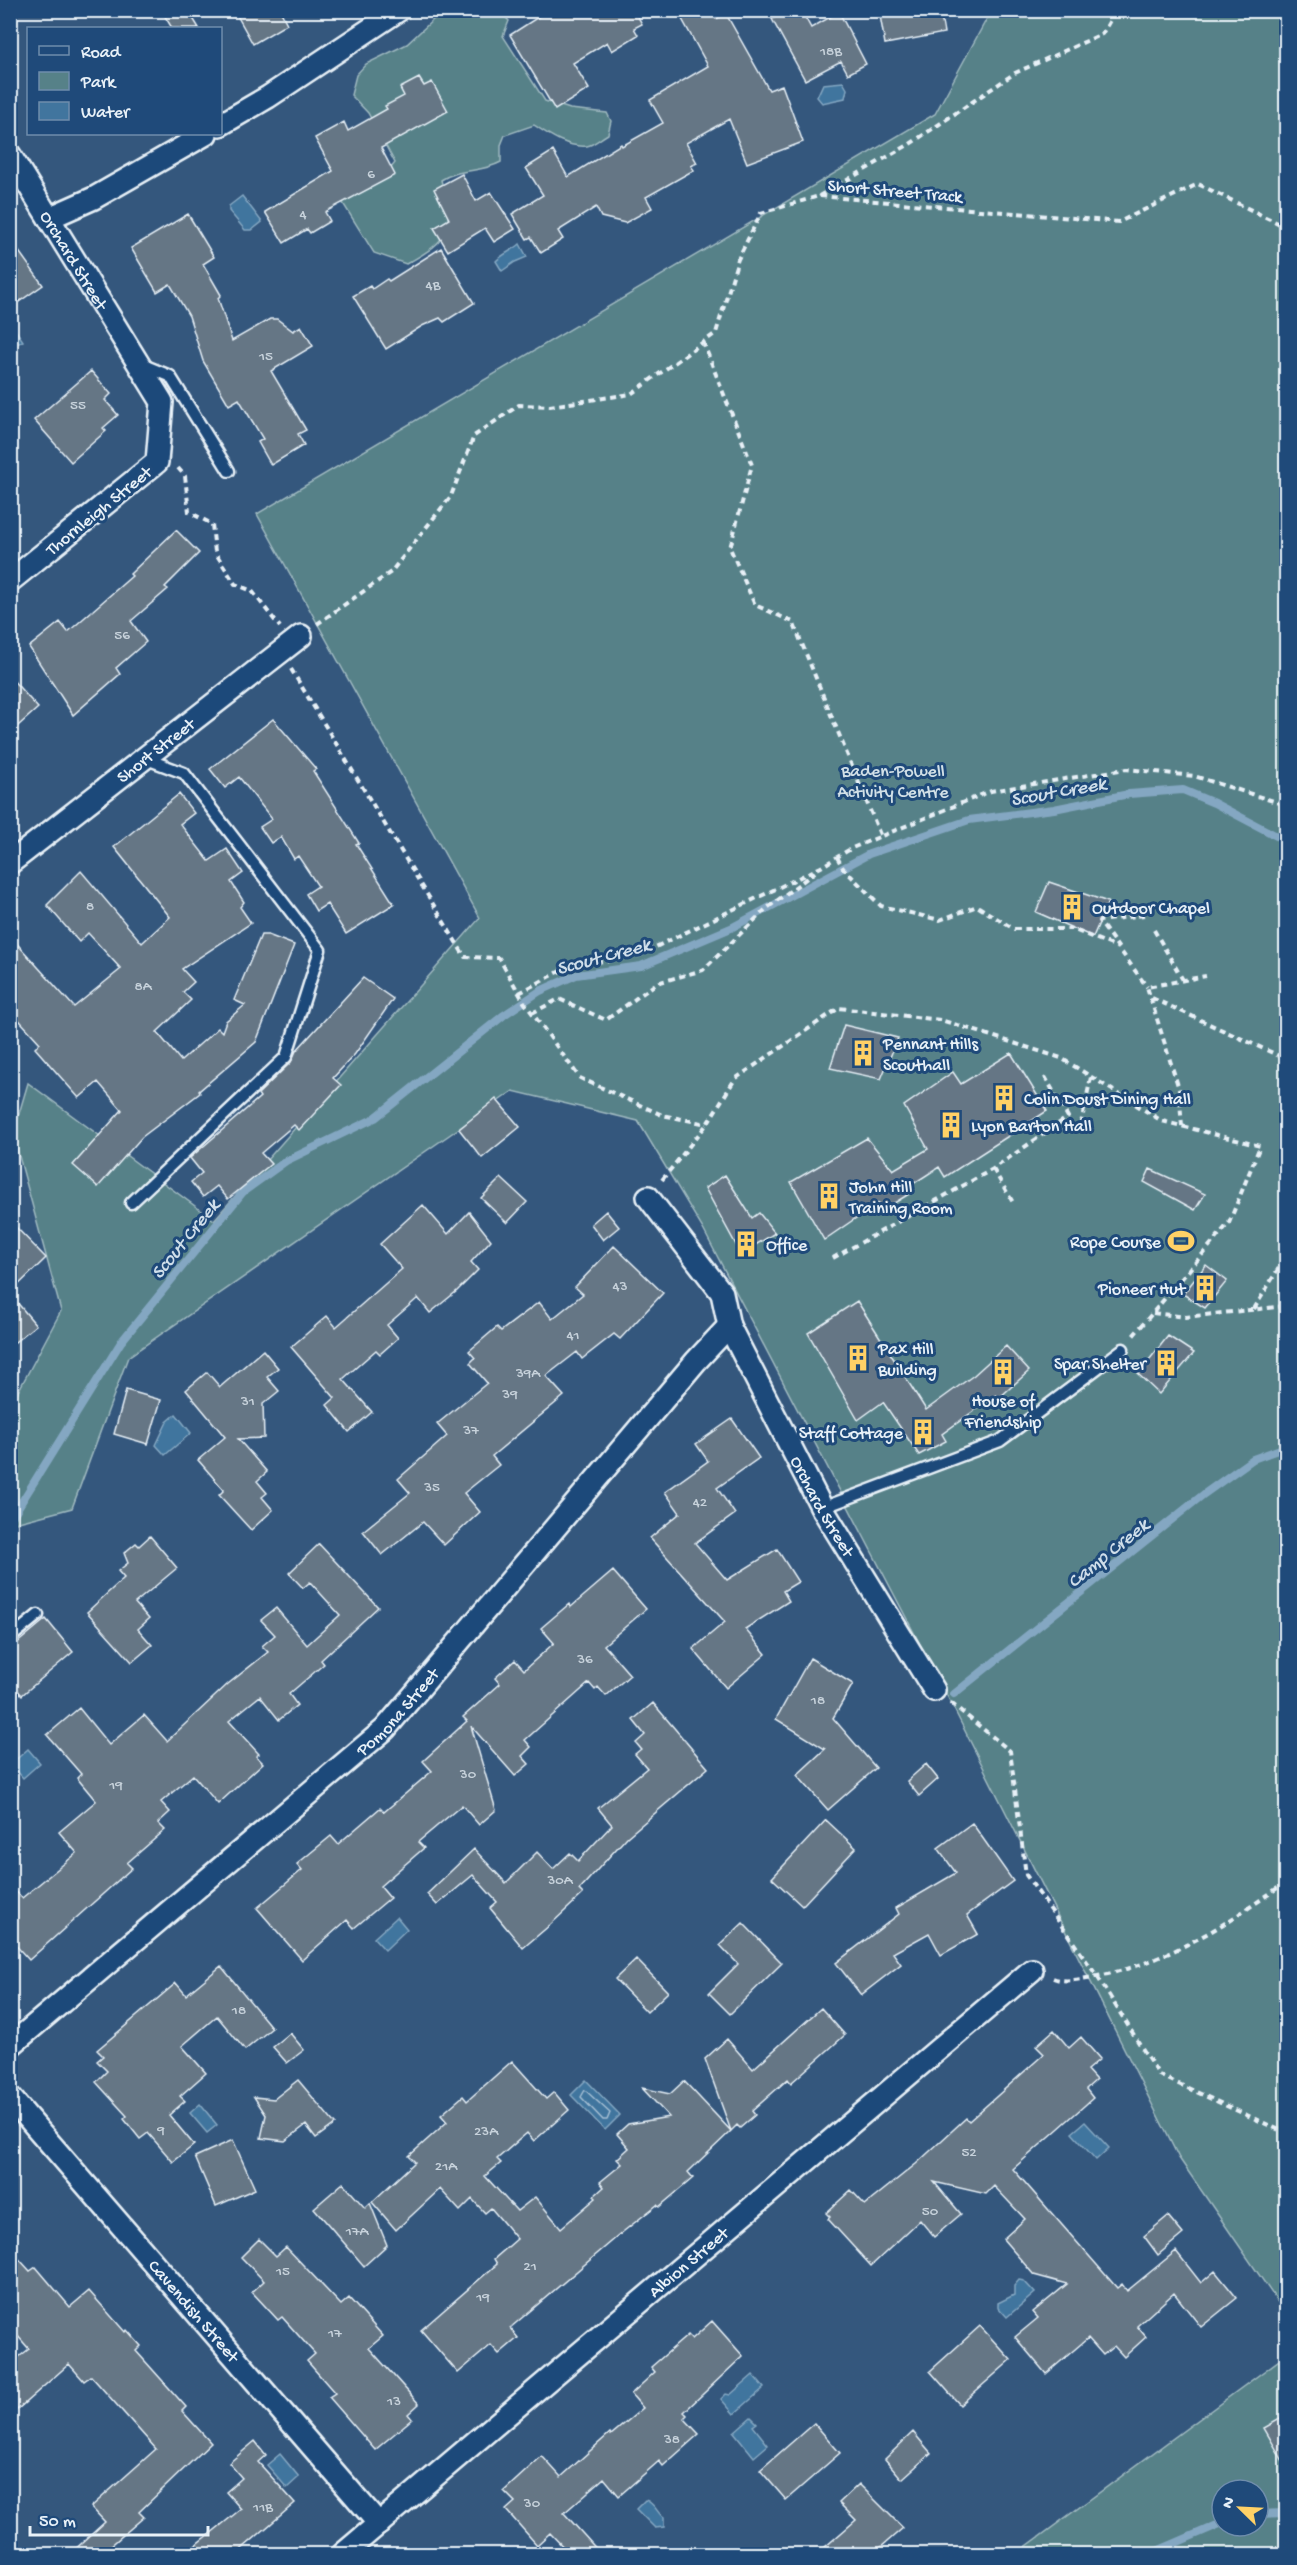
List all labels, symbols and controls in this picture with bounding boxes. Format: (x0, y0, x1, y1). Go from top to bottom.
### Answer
legend (27, 27, 222, 135)
text: Road (81, 43, 122, 64)
house number: 18B (819, 43, 842, 61)
text: Park (80, 73, 117, 94)
text: Water (81, 103, 131, 124)
house number: 6 (367, 166, 375, 184)
street label: Short Street Track (827, 176, 965, 209)
house number: 4 (299, 206, 307, 224)
street label: Orchard Street (34, 208, 112, 316)
house number: 4B (426, 277, 441, 295)
house number: 15 (258, 348, 273, 366)
house number: 55 (70, 397, 86, 415)
street label: Thornleigh Street (42, 462, 158, 562)
house number: 56 (114, 627, 130, 645)
street label: Short Street (113, 714, 201, 789)
park label: Baden-Powell Activity Centre (838, 762, 949, 804)
water label: Scout Creek (1009, 773, 1110, 813)
building icon: Outdoor Chapel (1057, 892, 1087, 922)
house number: 8 (86, 898, 94, 916)
place label: Outdoor Chapel (1092, 899, 1210, 920)
water label: Scout Creek (554, 934, 655, 982)
house number: 8A (134, 978, 153, 996)
place label: Pennant Hills Scouthall (882, 1035, 980, 1077)
building icon: Pennant Hills Scouthall (848, 1038, 878, 1068)
building icon: Colin Doust Dining Hall (989, 1083, 1019, 1113)
place label: Colin Doust Dining Hall (1024, 1090, 1191, 1111)
building icon: Lyon Barton Hall (936, 1110, 966, 1140)
place label: Lyon Barton Hall (971, 1117, 1092, 1138)
place label: John Hill Training Room (848, 1178, 953, 1220)
building icon: John Hill Training Room (814, 1181, 844, 1211)
water label: Scout Creek (148, 1194, 227, 1285)
sports icon: Rope Course (1166, 1226, 1196, 1256)
building icon: Office (731, 1229, 761, 1259)
place label: Rope Course (1070, 1233, 1162, 1254)
place label: Office (766, 1236, 808, 1257)
building icon: Pioneer Hut (1190, 1273, 1220, 1303)
house number: 43 (613, 1278, 628, 1296)
place label: Pioneer Hut (1097, 1280, 1187, 1301)
house number: 41 (566, 1327, 580, 1345)
place label: Pax Hill Building (877, 1340, 937, 1382)
building icon: Pax Hill Building (843, 1343, 873, 1373)
building icon: Spar Shelter (1151, 1348, 1181, 1378)
place label: Spar Shelter (1054, 1355, 1148, 1376)
building icon: House of Friendship (988, 1357, 1018, 1387)
house number: 39A (515, 1365, 541, 1383)
house number: 39 (501, 1386, 518, 1404)
place label: House of Friendship (964, 1392, 1042, 1434)
house number: 31 (240, 1393, 255, 1411)
building icon: Staff Cottage (908, 1417, 938, 1447)
house number: 37 (462, 1422, 480, 1440)
place label: Staff Cottage (799, 1424, 904, 1445)
street label: Orchard Street (784, 1453, 858, 1563)
house number: 35 (423, 1479, 440, 1497)
house number: 42 (693, 1494, 707, 1512)
water label: Camp Creek (1064, 1514, 1156, 1595)
house number: 36 (576, 1651, 593, 1669)
street label: Pomona Street (352, 1664, 446, 1762)
house number: 18 (810, 1692, 825, 1710)
house number: 30 (459, 1766, 477, 1784)
house number: 19 (108, 1777, 123, 1795)
house number: 30A (546, 1872, 574, 1890)
house number: 18 (231, 2002, 246, 2020)
house number: 9 (156, 2122, 165, 2140)
house number: 23A (474, 2123, 499, 2141)
house number: 52 (961, 2144, 977, 2162)
house number: 21A (435, 2158, 458, 2176)
house number: 50 (922, 2203, 939, 2221)
house number: 17A (345, 2223, 369, 2241)
street label: Albion Street (645, 2223, 735, 2303)
street label: Cavendish Street (142, 2256, 244, 2369)
house number: 21 (523, 2258, 537, 2276)
house number: 15 (275, 2263, 290, 2281)
house number: 19 (475, 2289, 490, 2307)
house number: 17 (327, 2325, 343, 2343)
house number: 13 (386, 2393, 401, 2411)
house number: 38 (663, 2431, 680, 2449)
north arrow (1210, 2478, 1270, 2538)
text: N (1219, 2494, 1241, 2512)
house number: 30 (523, 2495, 541, 2513)
scale bar (30, 2499, 208, 2537)
house number: 11B (252, 2499, 273, 2517)
text: 50 m (39, 2512, 76, 2533)

